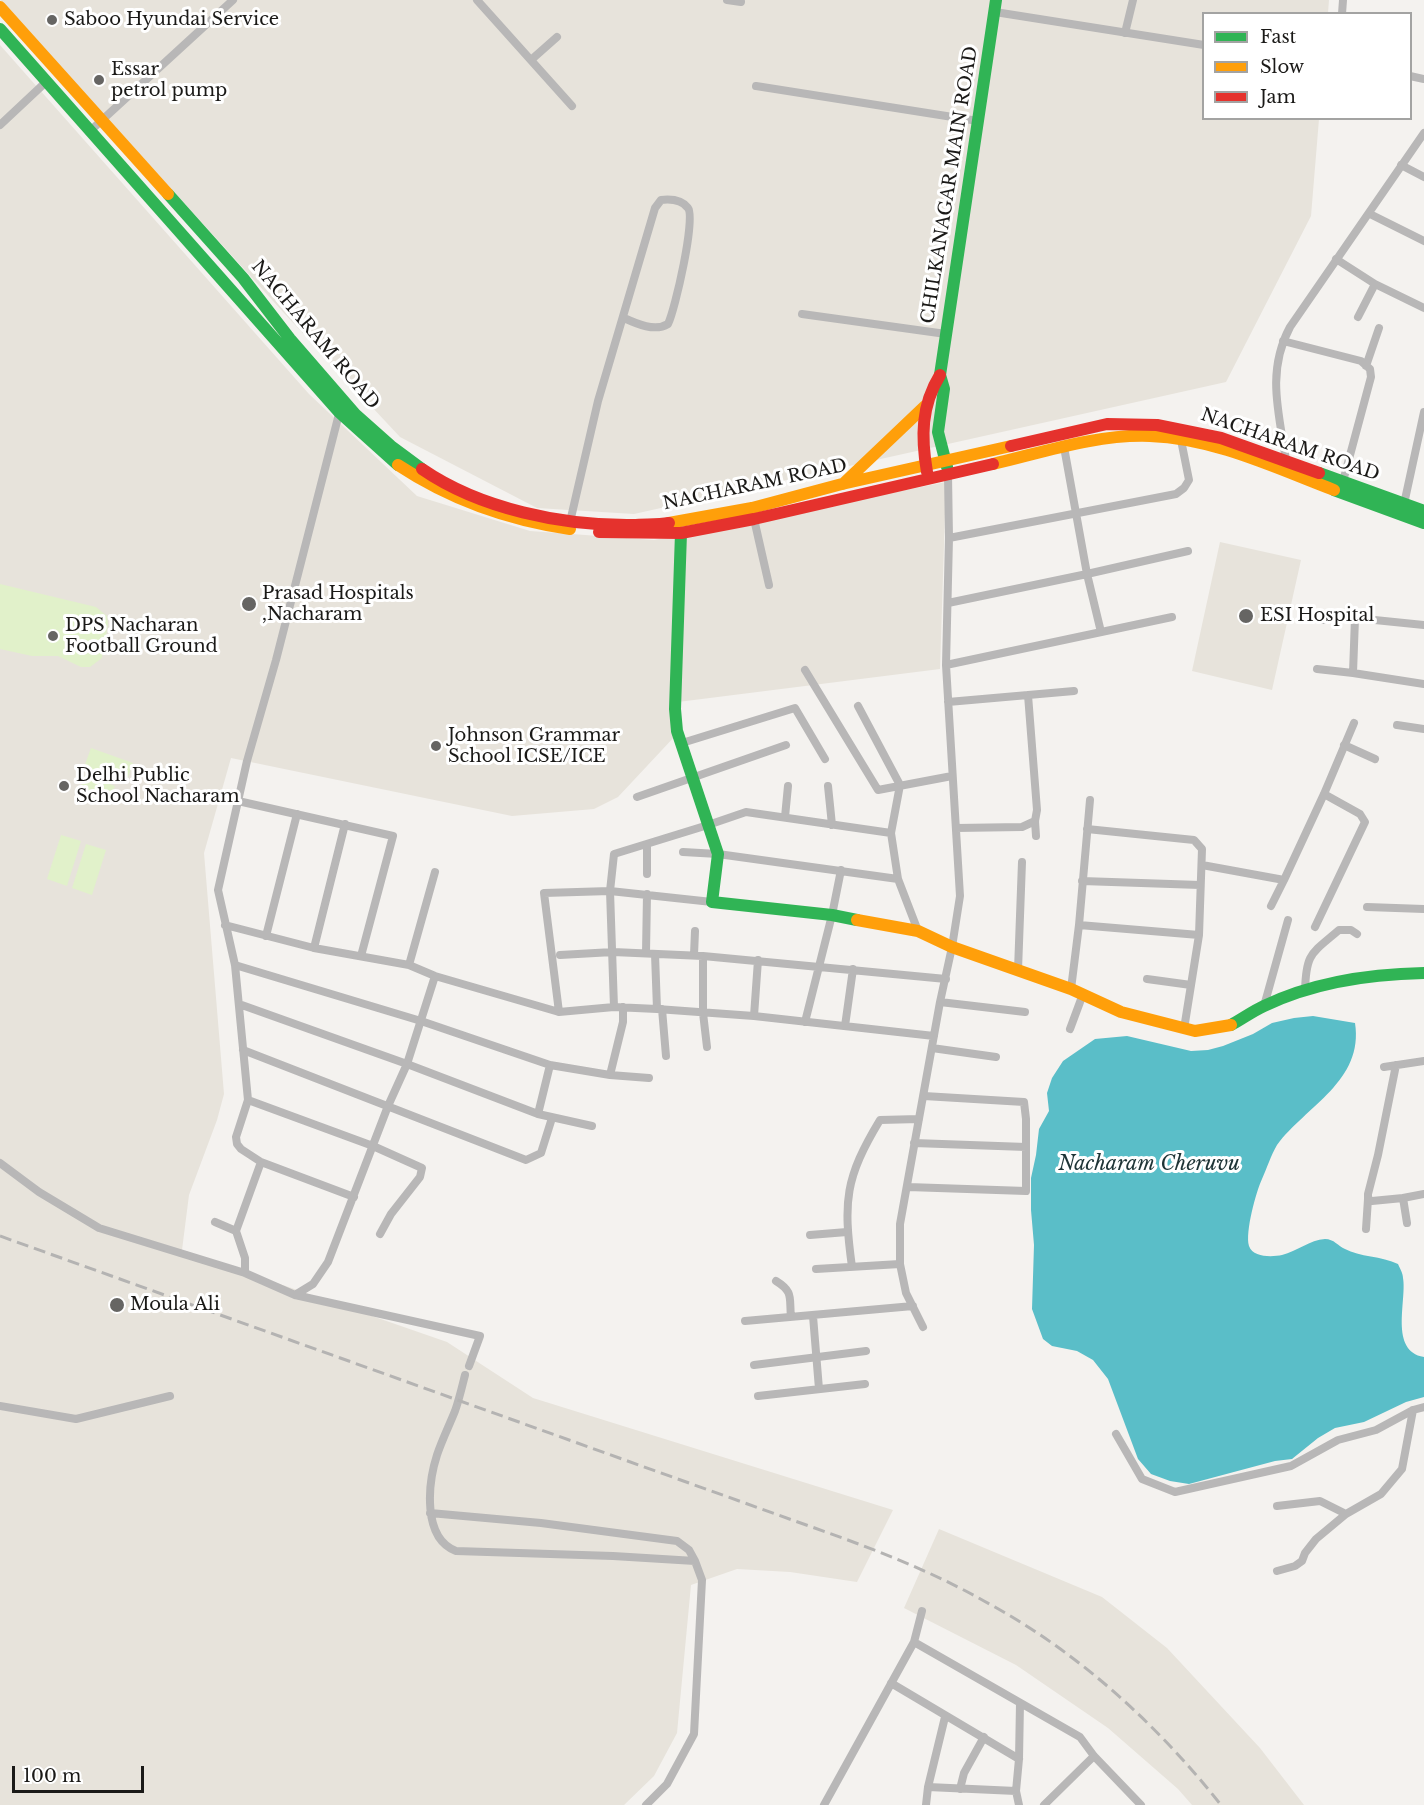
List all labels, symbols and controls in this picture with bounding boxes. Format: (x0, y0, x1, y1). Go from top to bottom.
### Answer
place label: Saboo Hyundai Service (64, 9, 279, 31)
legend (1202, 12, 1412, 120)
marker: Saboo Hyundai Service (45, 13, 59, 27)
text: Fast (1260, 26, 1296, 48)
street label: CHILKANAGAR MAIN ROAD (917, 45, 983, 325)
text: Slow (1260, 56, 1304, 78)
place label: Essar petrol pump (111, 59, 227, 101)
marker: Essar petrol pump (92, 73, 106, 87)
text: Jam (1260, 86, 1296, 108)
street label: NACHARAM ROAD (246, 256, 384, 414)
street label: NACHARAM ROAD (1198, 404, 1382, 486)
street label: NACHARAM ROAD (661, 455, 849, 515)
place label: Prasad Hospitals ,Nacharam (262, 583, 414, 626)
marker: Prasad Hospitals ,Nacharam (240, 595, 258, 613)
place label: ESI Hospital (1260, 605, 1374, 627)
marker: ESI Hospital (1237, 607, 1255, 625)
place label: DPS Nacharan Football Ground (65, 615, 218, 658)
marker: DPS Nacharan Football Ground (46, 629, 60, 643)
place label: Johnson Grammar School ICSE/ICE (448, 725, 620, 768)
marker: Johnson Grammar School ICSE/ICE (429, 739, 443, 753)
place label: Delhi Public School Nacharam (76, 765, 240, 808)
marker: Delhi Public School Nacharam (57, 779, 71, 793)
water label: Nacharam Cheruvu (1058, 1152, 1240, 1176)
place label: Moula Ali (130, 1294, 220, 1316)
marker: Moula Ali (108, 1296, 126, 1314)
scale bar (15, 1754, 147, 1792)
text: 100 m (23, 1765, 81, 1787)

